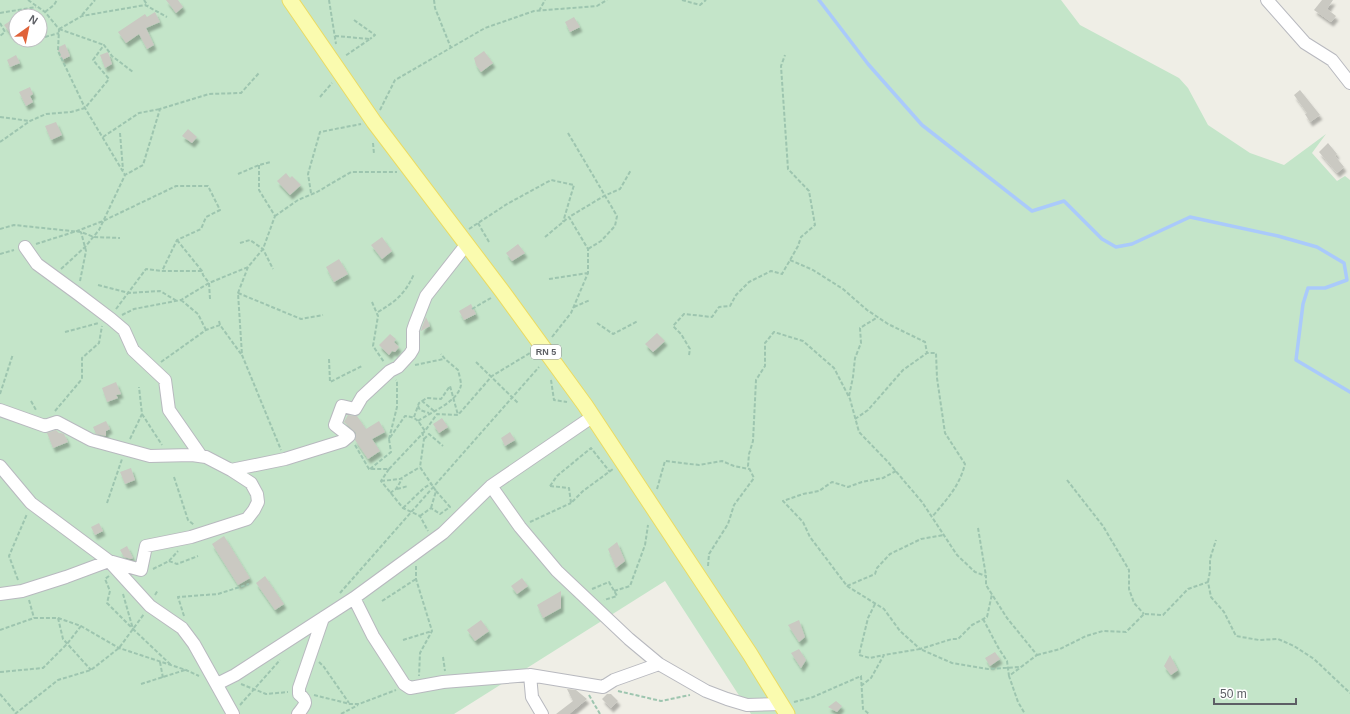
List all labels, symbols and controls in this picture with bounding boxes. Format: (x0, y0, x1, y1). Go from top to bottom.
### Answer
north arrow (8, 8, 48, 48)
text: N (27, 12, 40, 27)
road number: RN 5 (531, 345, 561, 359)
scale bar (1214, 680, 1296, 706)
text: 50 m (1220, 687, 1247, 701)

